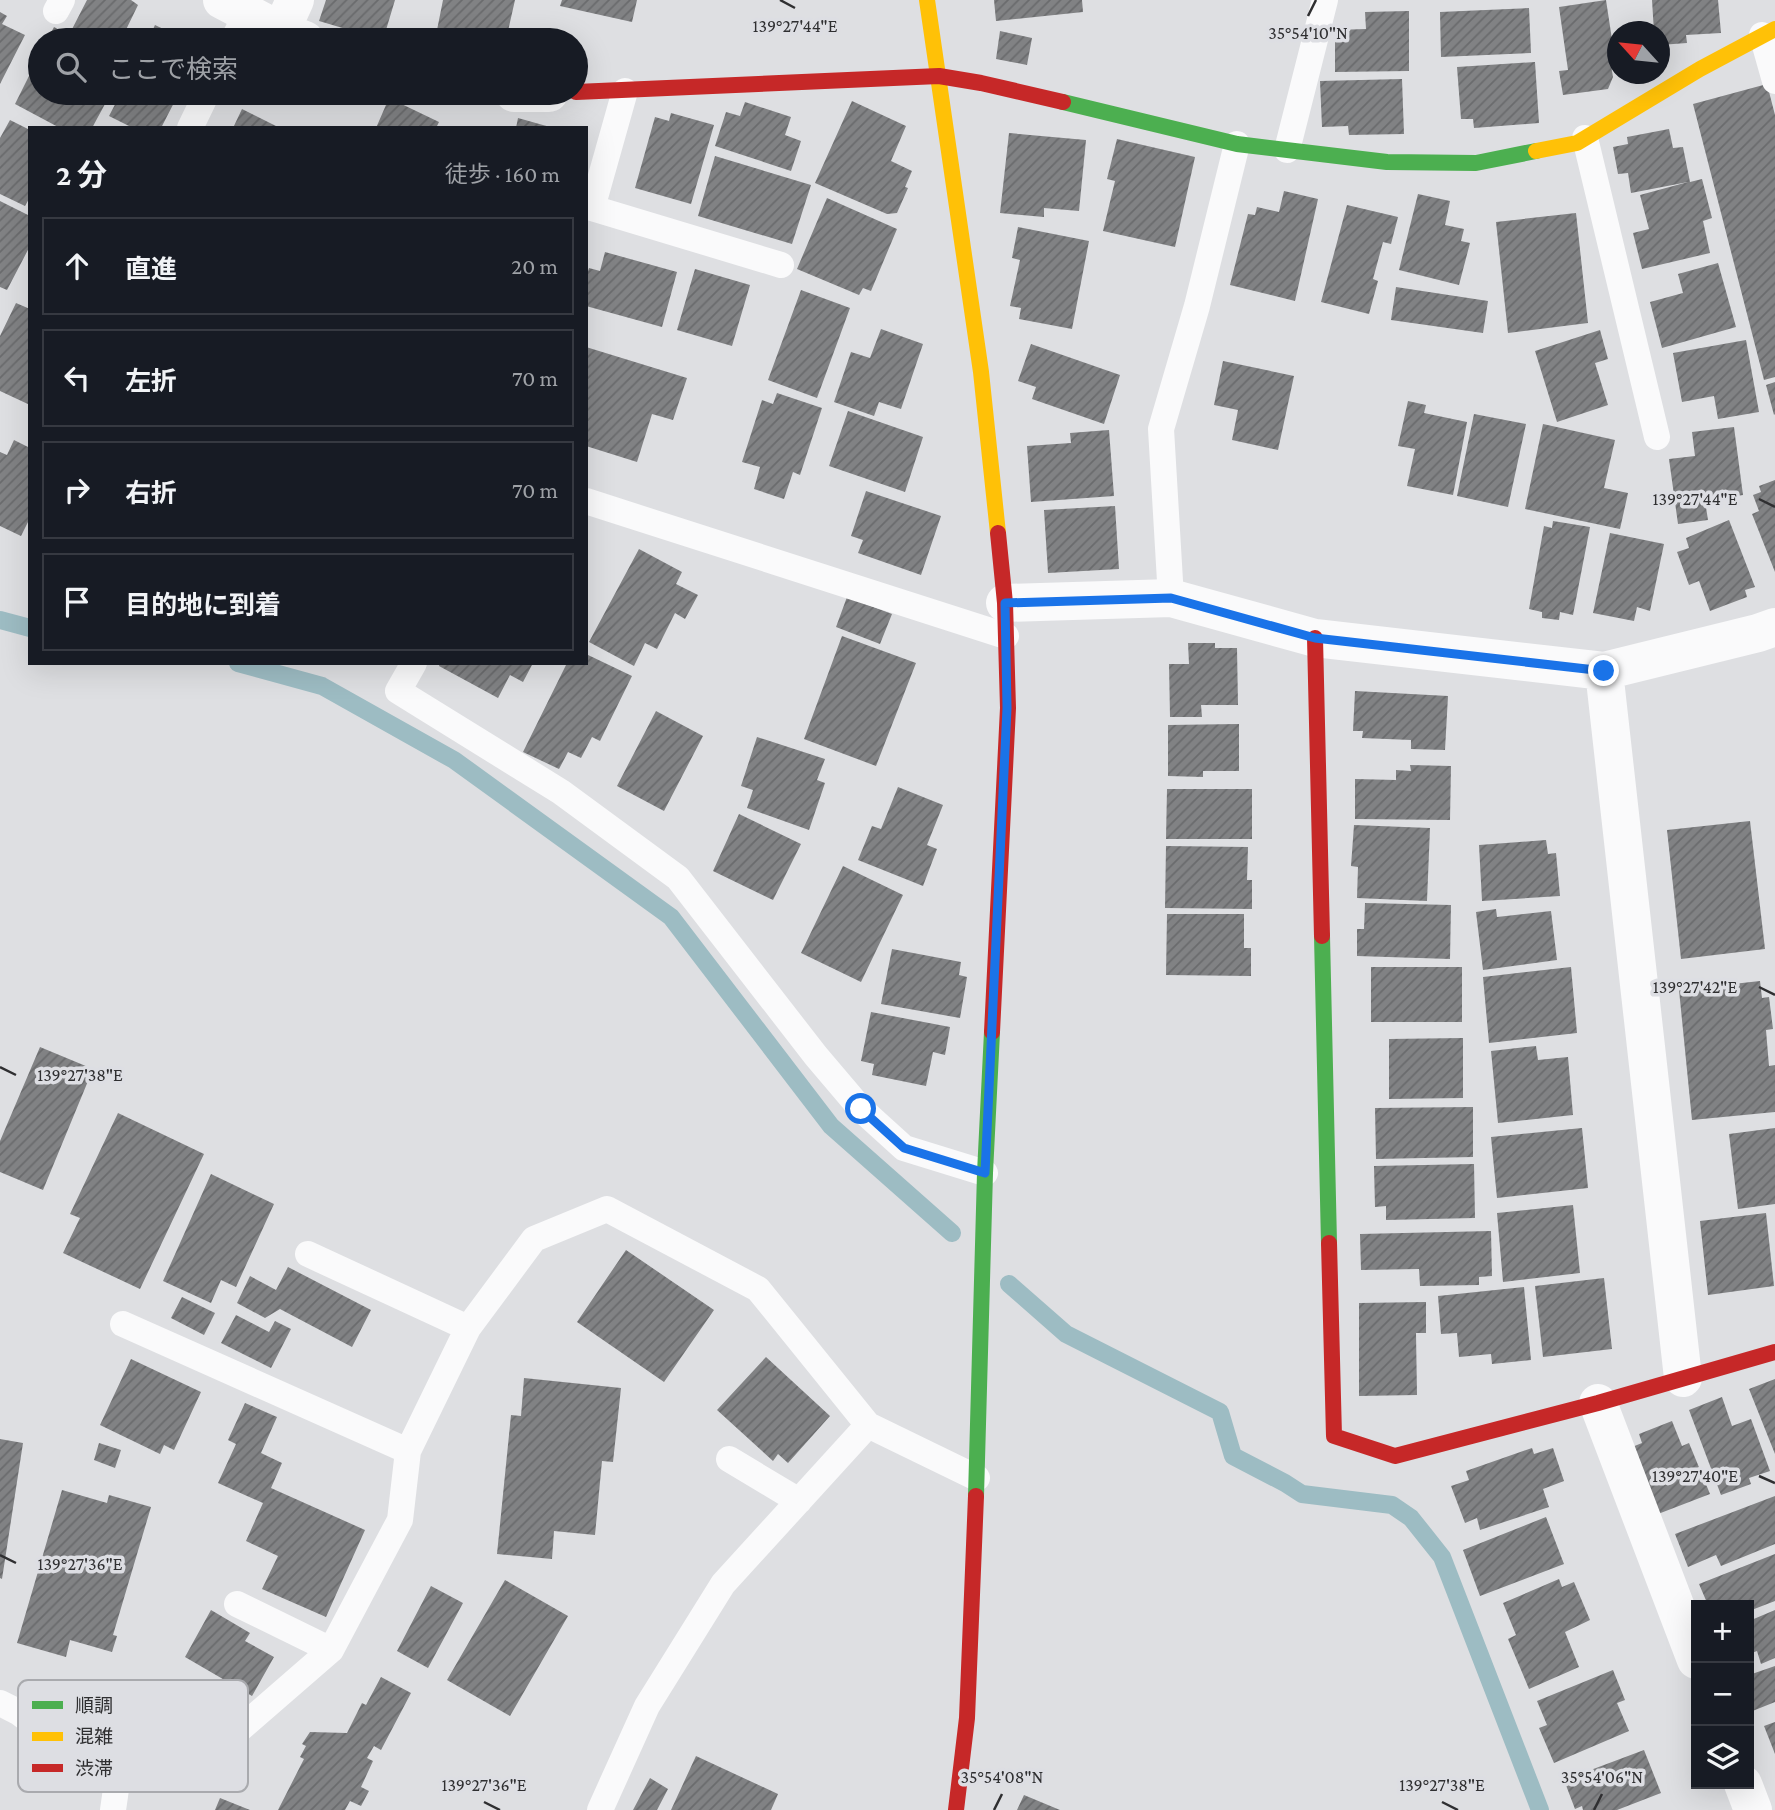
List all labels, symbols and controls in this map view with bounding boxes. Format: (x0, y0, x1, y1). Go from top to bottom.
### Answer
text: 139°27'44"E (753, 16, 838, 36)
north arrow (1607, 21, 1670, 84)
text: 35°54'10"N (1268, 23, 1348, 43)
search box (28, 28, 588, 105)
icon: search (52, 48, 90, 86)
text: ここで検索 (108, 55, 238, 84)
text: 2 分 (56, 158, 107, 191)
text: 徒歩 · 160 m (445, 161, 560, 187)
icon: ahead (58, 247, 96, 285)
text: 20 m (511, 253, 558, 279)
text: 直進 (125, 255, 177, 284)
icon: left (58, 359, 96, 397)
text: 70 m (512, 365, 558, 391)
text: 左折 (125, 367, 177, 396)
icon: right (58, 471, 96, 509)
text: 70 m (512, 477, 558, 503)
text: 右折 (125, 479, 177, 508)
text: 139°27'44"E (1653, 489, 1738, 509)
icon: arrive (58, 583, 96, 621)
text: 目的地に到着 (125, 591, 281, 620)
route end (1588, 655, 1619, 686)
text: 139°27'42"E (1653, 977, 1737, 997)
text: 139°27'38"E (37, 1065, 123, 1085)
route start (845, 1093, 876, 1124)
text: 139°27'40"E (1652, 1466, 1738, 1486)
text: 139°27'36"E (37, 1554, 123, 1574)
map controls (1691, 1600, 1754, 1789)
button: + (1691, 1600, 1754, 1663)
button: − (1691, 1663, 1754, 1726)
legend (18, 1680, 248, 1792)
text: 順調 (75, 1695, 113, 1716)
text: 混雑 (75, 1726, 113, 1747)
button: layers (1691, 1726, 1754, 1789)
text: 渋滞 (75, 1758, 113, 1779)
text: 35°54'08"N (961, 1767, 1044, 1787)
text: 35°54'06"N (1561, 1767, 1643, 1787)
text: 139°27'36"E (441, 1775, 527, 1795)
text: 139°27'38"E (1399, 1775, 1485, 1795)

